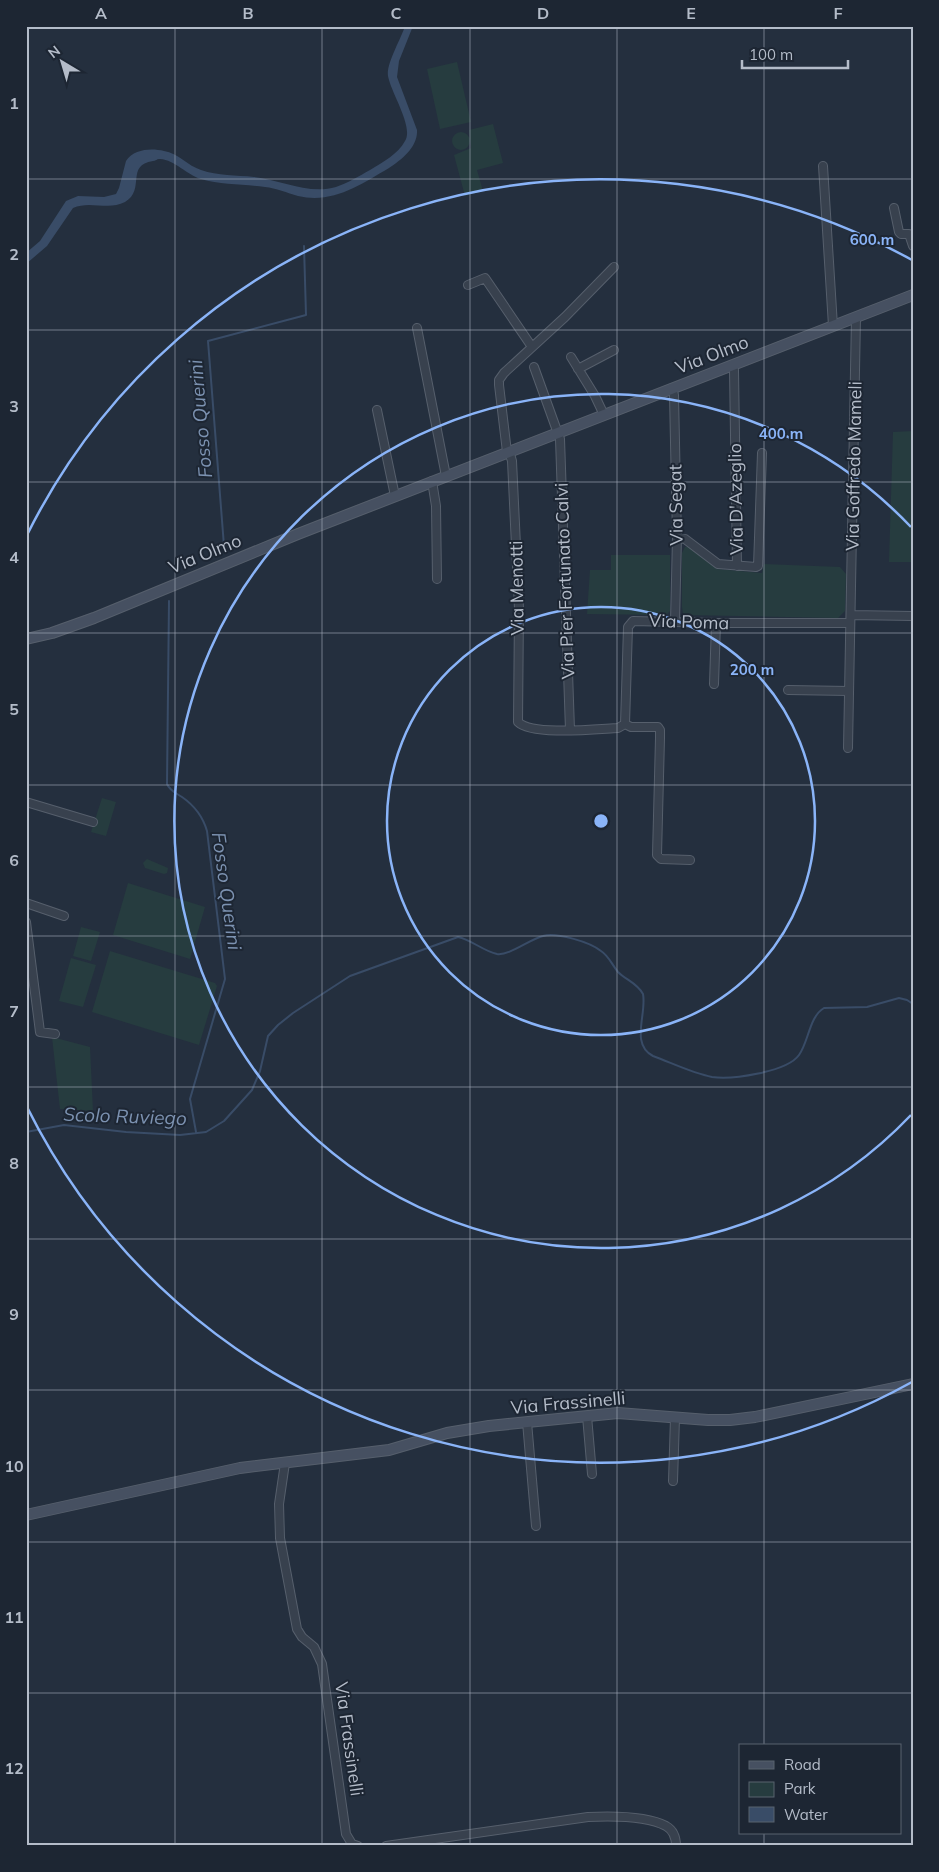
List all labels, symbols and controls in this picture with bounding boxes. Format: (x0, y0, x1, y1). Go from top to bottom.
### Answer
text: A (95, 3, 107, 23)
text: B (242, 3, 254, 23)
text: C (391, 3, 402, 23)
text: D (537, 3, 549, 23)
text: E (686, 3, 696, 23)
text: F (833, 3, 843, 23)
north arrow (38, 38, 88, 88)
scale bar (742, 38, 848, 70)
text: N (44, 41, 64, 62)
text: 100 m (749, 45, 793, 64)
text: 1 (9, 93, 19, 113)
text: 600 m (850, 230, 894, 249)
text: 2 (9, 244, 19, 264)
street label: Via Olmo (672, 330, 752, 379)
water label: Fosso Querini (183, 358, 217, 479)
street label: Via Goffredo Mameli (841, 381, 866, 551)
text: 3 (9, 396, 19, 416)
text: 400 m (759, 424, 803, 443)
street label: Via D'Azeglio (723, 443, 748, 555)
street label: Via Segat (663, 464, 688, 546)
street label: Via Pier Fortunato Calvi (550, 482, 579, 680)
street label: Via Olmo (165, 529, 245, 579)
street label: Via Menotti (504, 540, 529, 636)
text: 4 (9, 547, 19, 567)
street label: Via Poma (648, 609, 730, 634)
text: 200 m (730, 660, 774, 679)
text: 5 (9, 699, 19, 719)
centre of rings (592, 812, 610, 830)
water label: Fosso Querini (207, 830, 247, 952)
text: 6 (9, 850, 19, 870)
text: 7 (9, 1001, 19, 1021)
water label: Scolo Ruviego (63, 1102, 187, 1130)
text: 8 (9, 1153, 19, 1173)
text: 9 (9, 1304, 19, 1324)
street label: Via Frassinelli (510, 1386, 626, 1419)
text: 10 (4, 1456, 24, 1476)
text: 11 (4, 1607, 24, 1627)
street label: Via Frassinelli (330, 1680, 369, 1797)
legend (739, 1744, 902, 1834)
text: Road (784, 1755, 821, 1774)
text: 12 (4, 1758, 24, 1778)
text: Park (784, 1779, 816, 1798)
text: Water (784, 1805, 828, 1824)

